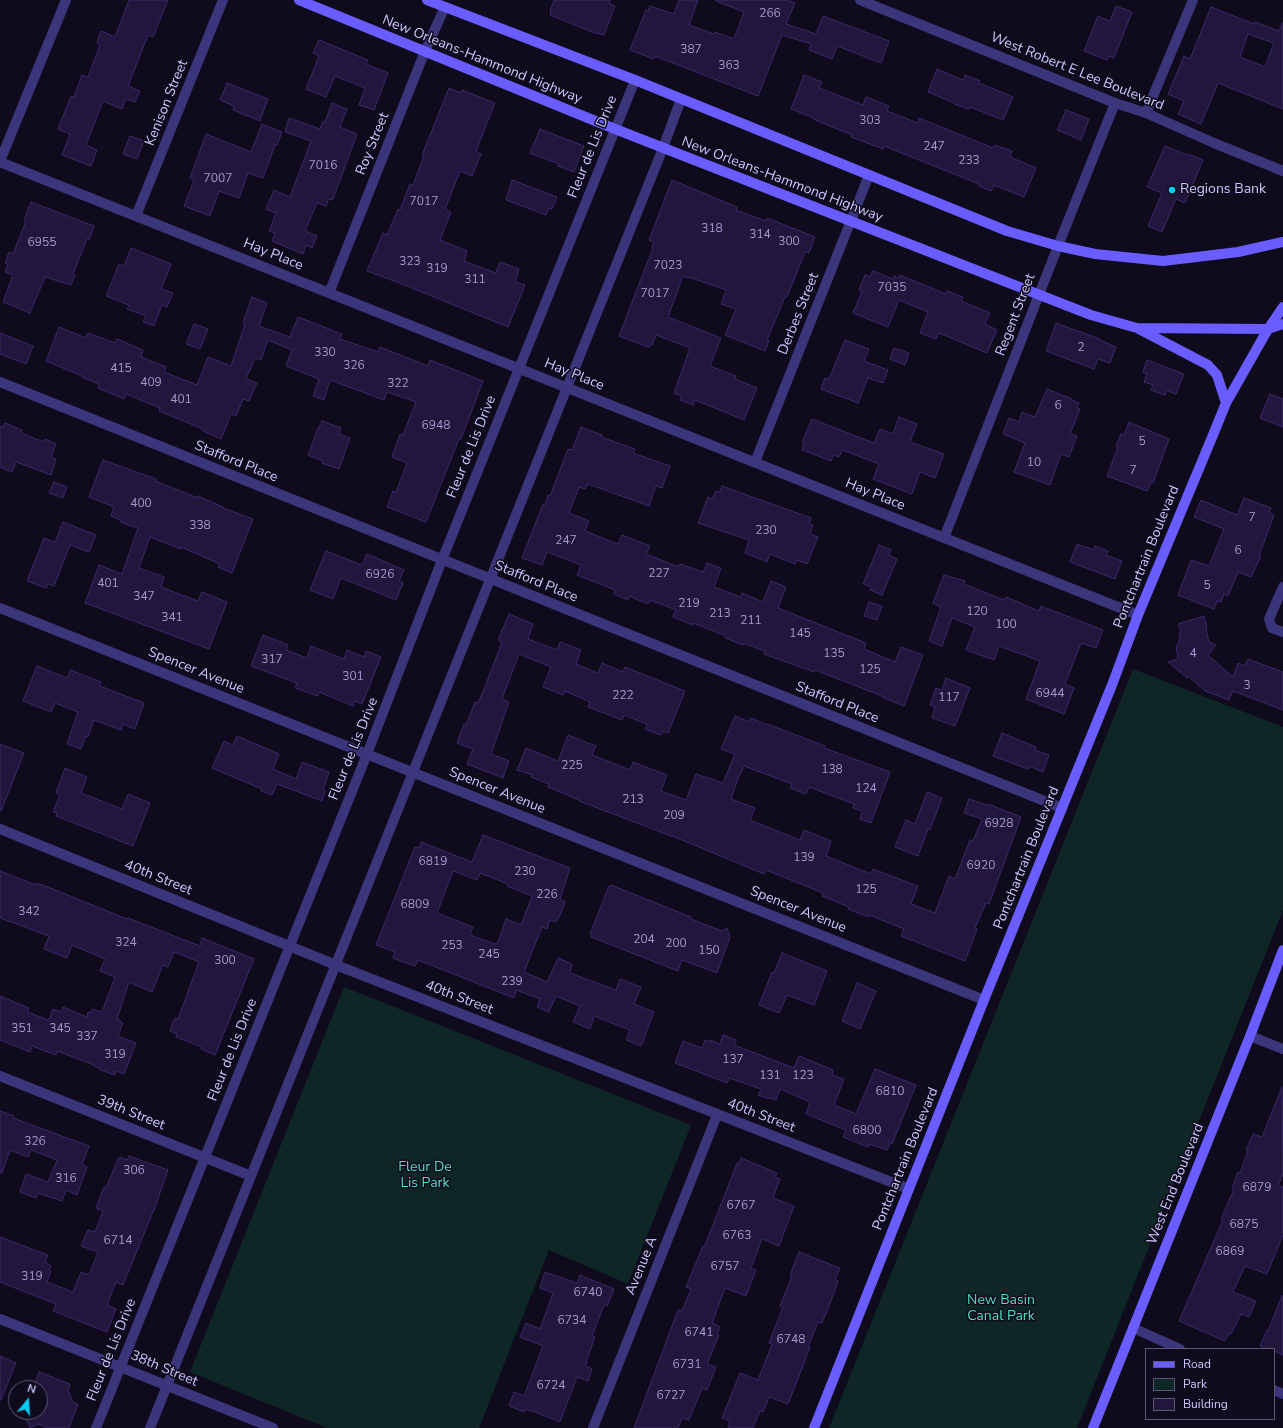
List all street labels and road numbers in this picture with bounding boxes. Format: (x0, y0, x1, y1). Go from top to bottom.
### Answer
street label: New Orleans-Hammond Highway (380, 12, 584, 108)
street label: West Robert E Lee Boulevard (988, 29, 1166, 115)
street label: Kenison Street (142, 57, 192, 149)
street label: Fleur de Lis Drive (565, 93, 621, 201)
street label: Roy Street (353, 110, 393, 178)
street label: New Orleans-Hammond Highway (679, 134, 885, 226)
street label: Hay Place (241, 235, 305, 275)
street label: Derbes Street (775, 271, 823, 357)
street label: Regent Street (993, 271, 1039, 359)
street label: Hay Place (542, 355, 606, 395)
street label: Fleur de Lis Drive (444, 393, 500, 501)
street label: Stafford Place (192, 438, 280, 486)
street label: Hay Place (843, 475, 907, 515)
street label: Pontchartrain Boulevard (1111, 483, 1183, 631)
street label: Stafford Place (492, 558, 580, 606)
street label: Spencer Avenue (145, 644, 247, 698)
street label: Stafford Place (793, 679, 881, 727)
street label: Fleur de Lis Drive (326, 695, 382, 803)
street label: Spencer Avenue (446, 764, 548, 818)
street label: Pontchartrain Boulevard (991, 784, 1063, 932)
street label: 40th Street (122, 857, 194, 899)
street label: Spencer Avenue (747, 883, 849, 937)
street label: 40th Street (423, 977, 495, 1019)
street label: Fleur de Lis Drive (205, 996, 261, 1104)
street label: Pontchartrain Boulevard (870, 1085, 942, 1233)
street label: 39th Street (95, 1092, 167, 1134)
street label: 40th Street (725, 1095, 797, 1137)
street label: West End Boulevard (1144, 1121, 1208, 1247)
street label: Avenue A (623, 1234, 661, 1298)
street label: Fleur de Lis Drive (84, 1296, 140, 1404)
street label: 38th Street (128, 1347, 200, 1391)

